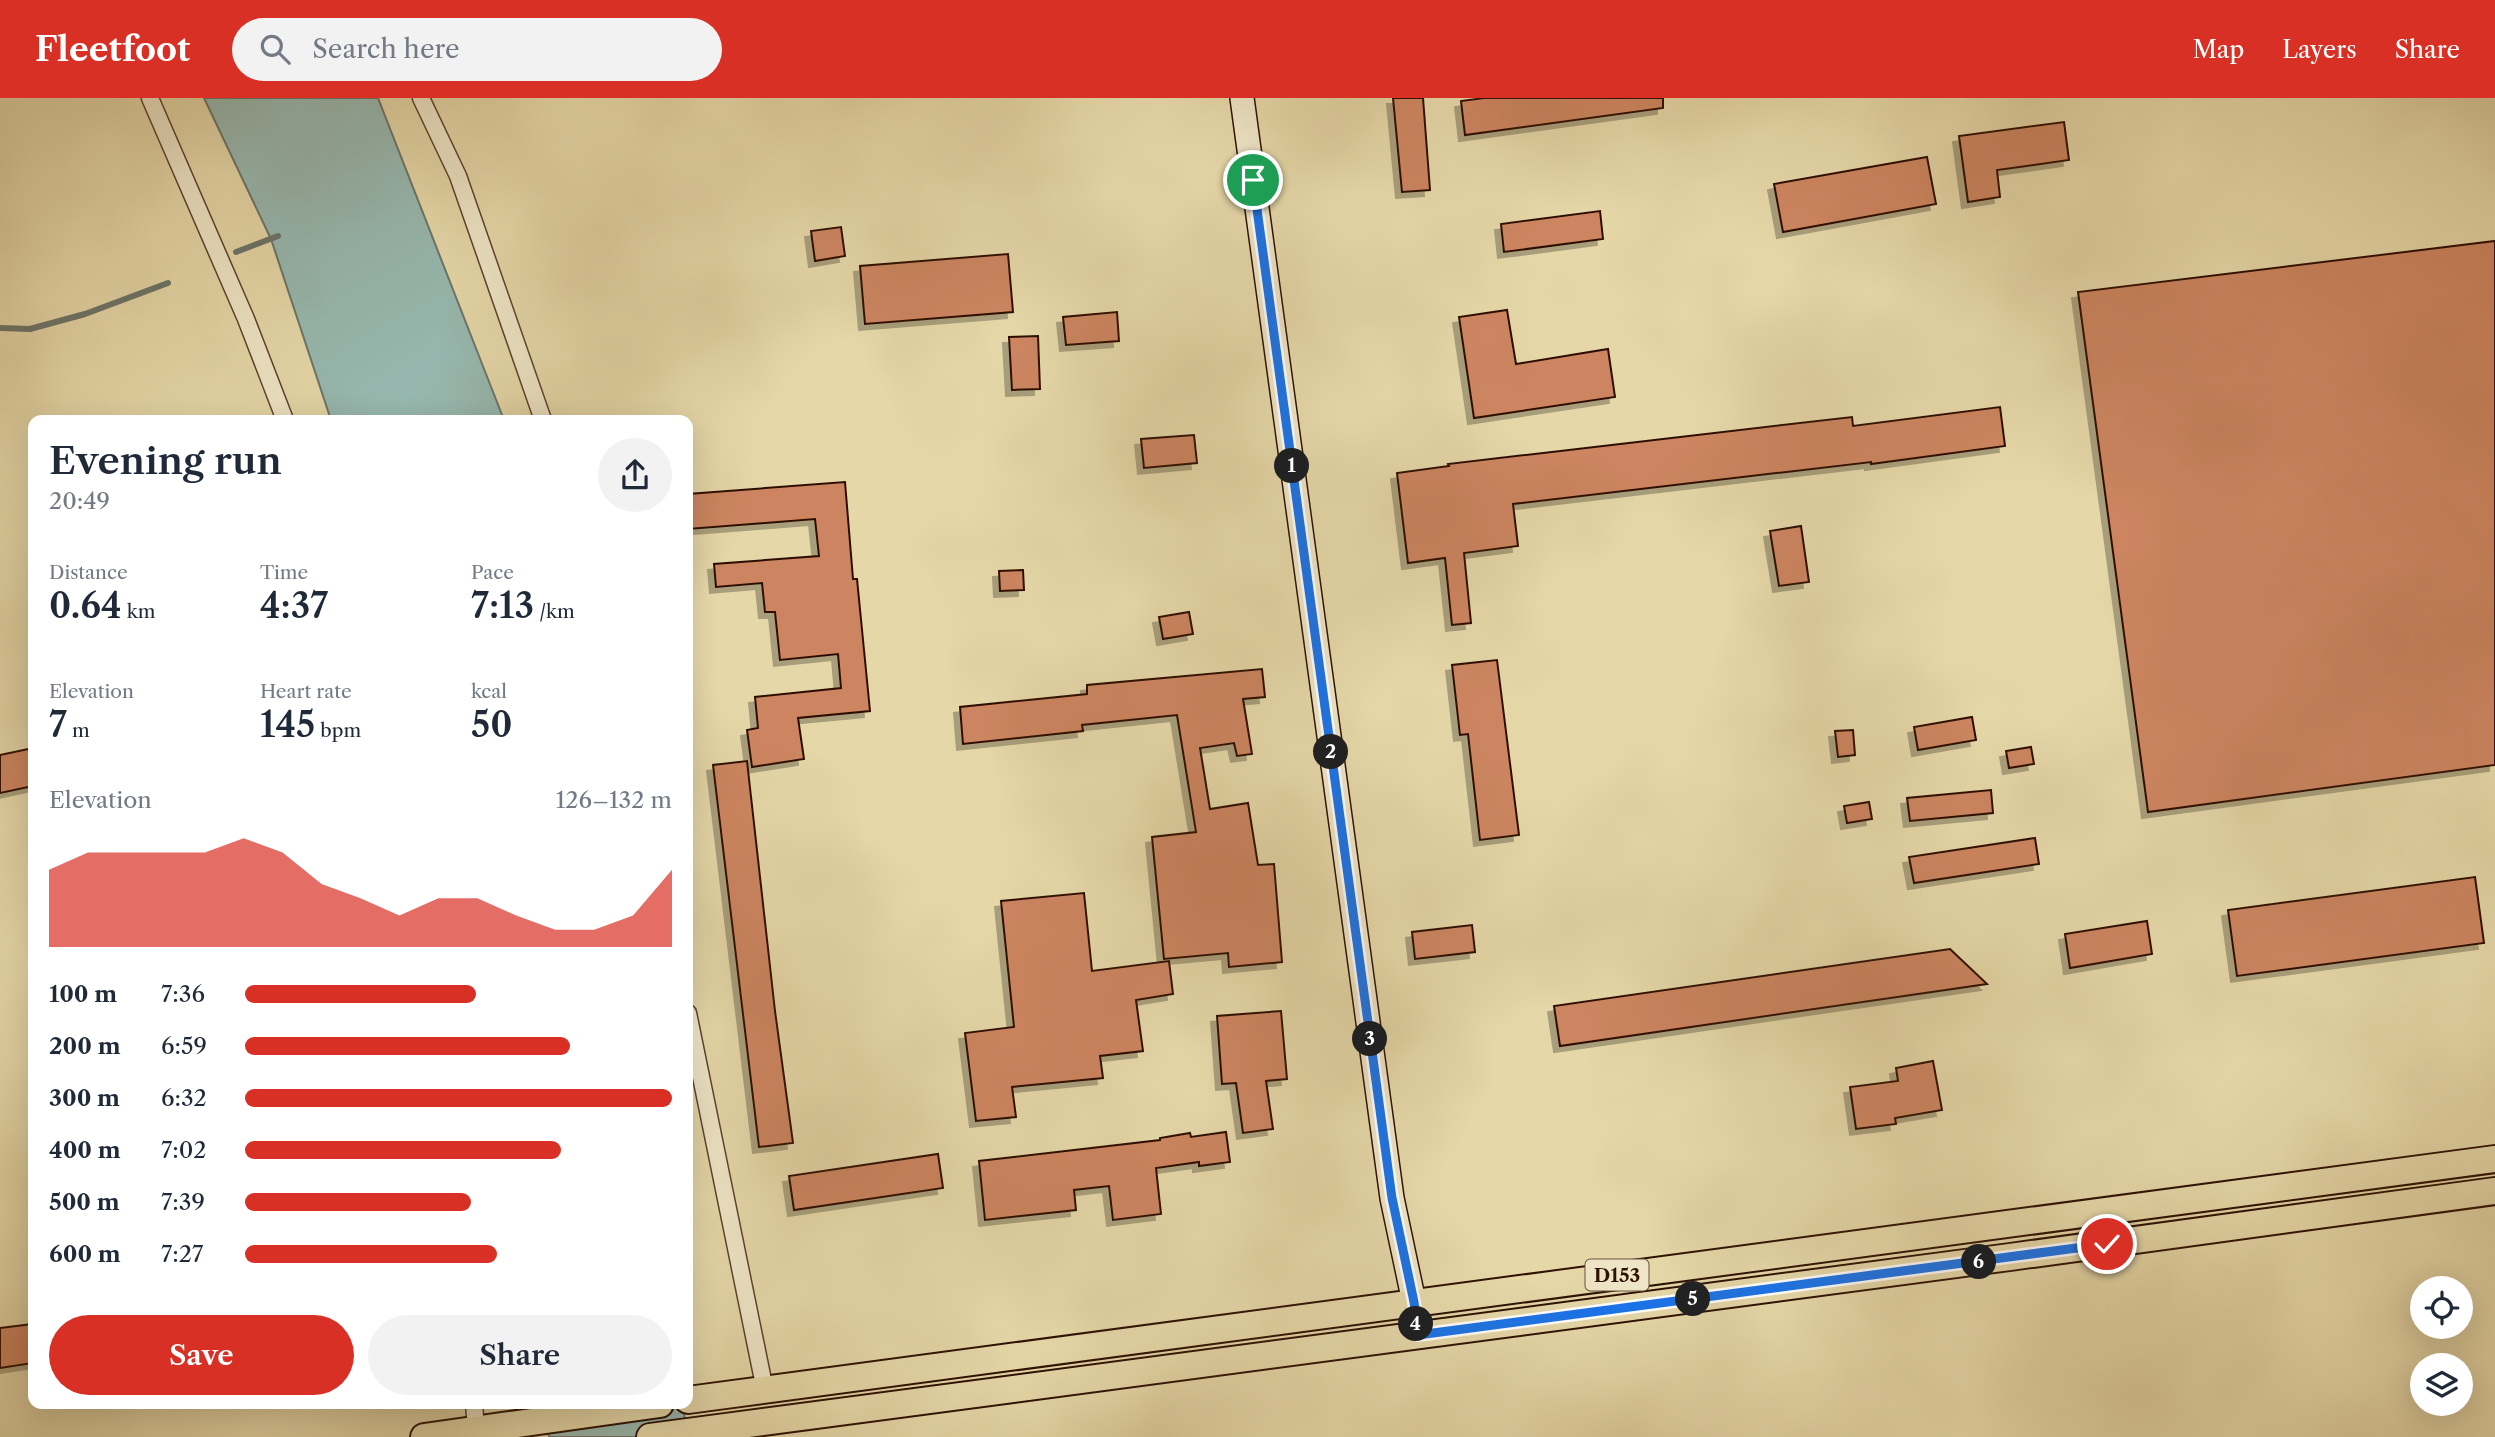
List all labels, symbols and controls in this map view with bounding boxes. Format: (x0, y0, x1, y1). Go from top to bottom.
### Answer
search box (232, 18, 722, 81)
text: Fleetfoot (35, 29, 190, 70)
icon: search (256, 30, 294, 68)
text: Search here (312, 33, 460, 65)
text: Map (2193, 35, 2244, 64)
text: Layers (2282, 35, 2357, 64)
text: Share (2395, 35, 2460, 64)
pin (1223, 150, 1283, 210)
icon: arrive (1234, 161, 1272, 199)
text: Evening run (49, 437, 282, 484)
button: share (598, 438, 672, 512)
pin: 1 (1274, 448, 1310, 484)
text: 1 (1287, 454, 1296, 477)
text: 20:49 (49, 487, 110, 515)
text: Distance (49, 561, 128, 584)
text: Time (260, 561, 308, 584)
text: Pace (471, 561, 514, 584)
text: 0.64 (49, 584, 122, 627)
text: 4:37 (260, 584, 328, 627)
text: 7:13 (471, 584, 534, 627)
text: km (122, 600, 155, 623)
text: /km (534, 600, 575, 623)
text: Elevation (49, 680, 134, 703)
text: Heart rate (260, 680, 352, 703)
text: kcal (471, 680, 507, 703)
text: 7 (49, 703, 67, 746)
text: 145 (260, 703, 315, 746)
text: 50 (471, 703, 512, 746)
text: m (67, 719, 90, 742)
text: bpm (315, 719, 361, 742)
pin: 2 (1314, 734, 1348, 770)
text: 2 (1325, 740, 1336, 763)
text: Elevation (49, 786, 152, 814)
text: 126–132 m (556, 786, 672, 814)
text: 100 m (49, 980, 117, 1008)
text: 7:36 (161, 980, 205, 1008)
pin: 3 (1352, 1021, 1388, 1056)
text: 3 (1364, 1027, 1375, 1050)
text: 200 m (49, 1032, 121, 1060)
text: 6:59 (161, 1032, 207, 1060)
text: 300 m (49, 1084, 120, 1112)
text: 6:32 (161, 1084, 207, 1112)
text: 400 m (49, 1136, 121, 1164)
text: 7:02 (161, 1136, 207, 1164)
text: 500 m (49, 1188, 120, 1216)
text: 7:39 (161, 1188, 205, 1216)
pin (2077, 1214, 2137, 1274)
icon: check (2088, 1225, 2126, 1263)
text: 600 m (49, 1240, 121, 1268)
text: 7:27 (161, 1240, 203, 1268)
pin: 6 (1962, 1244, 1996, 1280)
text: 6 (1973, 1250, 1984, 1273)
road number: D153 (1586, 1260, 1648, 1290)
map controls (2410, 1276, 2473, 1416)
button: locate (2410, 1276, 2473, 1339)
pin: 5 (1676, 1282, 1710, 1316)
text: 5 (1687, 1287, 1698, 1310)
pin: 4 (1398, 1306, 1434, 1342)
text: 4 (1410, 1312, 1421, 1335)
button: Save (49, 1315, 354, 1395)
button: Share (368, 1315, 672, 1395)
button: layers (2410, 1353, 2473, 1416)

